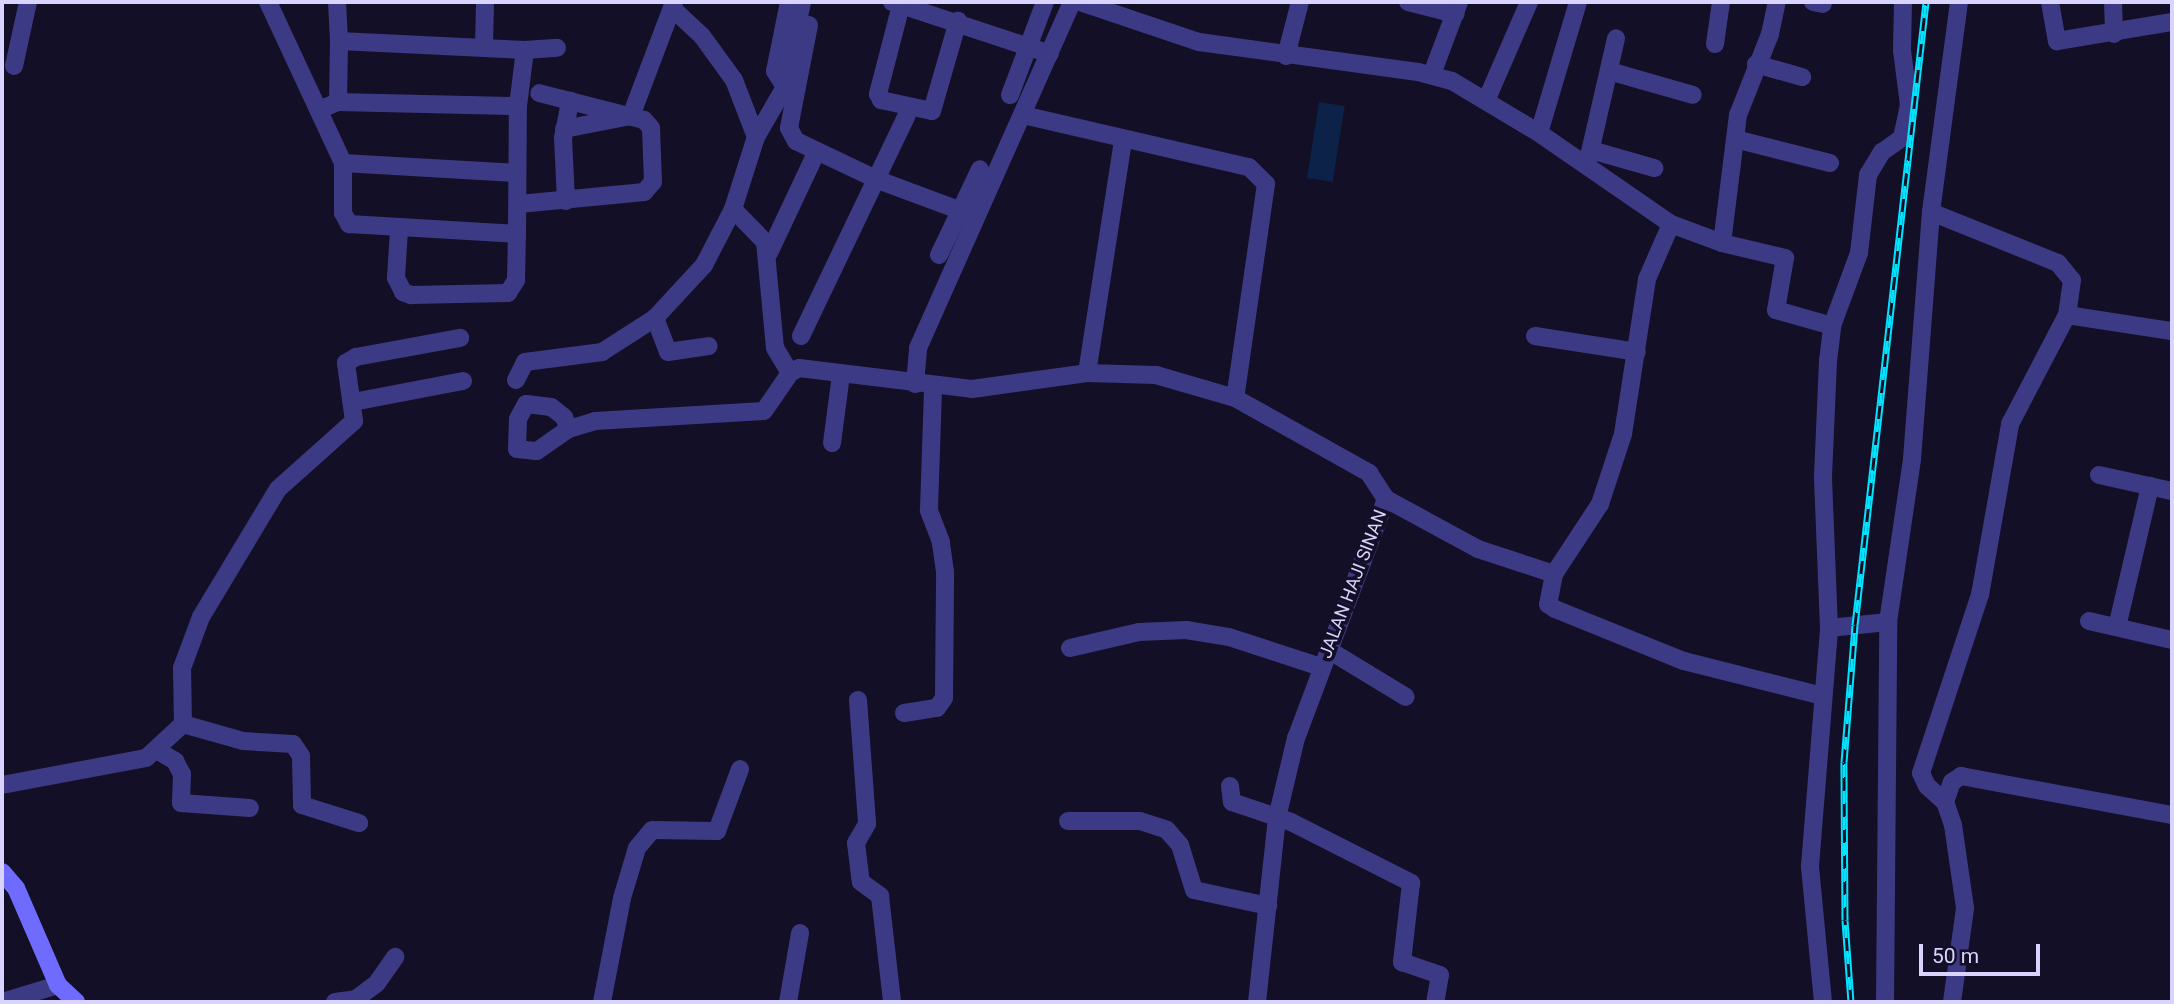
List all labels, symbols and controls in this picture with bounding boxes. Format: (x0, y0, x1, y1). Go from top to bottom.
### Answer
street label: JALAN HAJI SINAN (1315, 507, 1391, 661)
scale bar (1922, 930, 2043, 974)
text: 50 m (1932, 944, 1979, 968)

